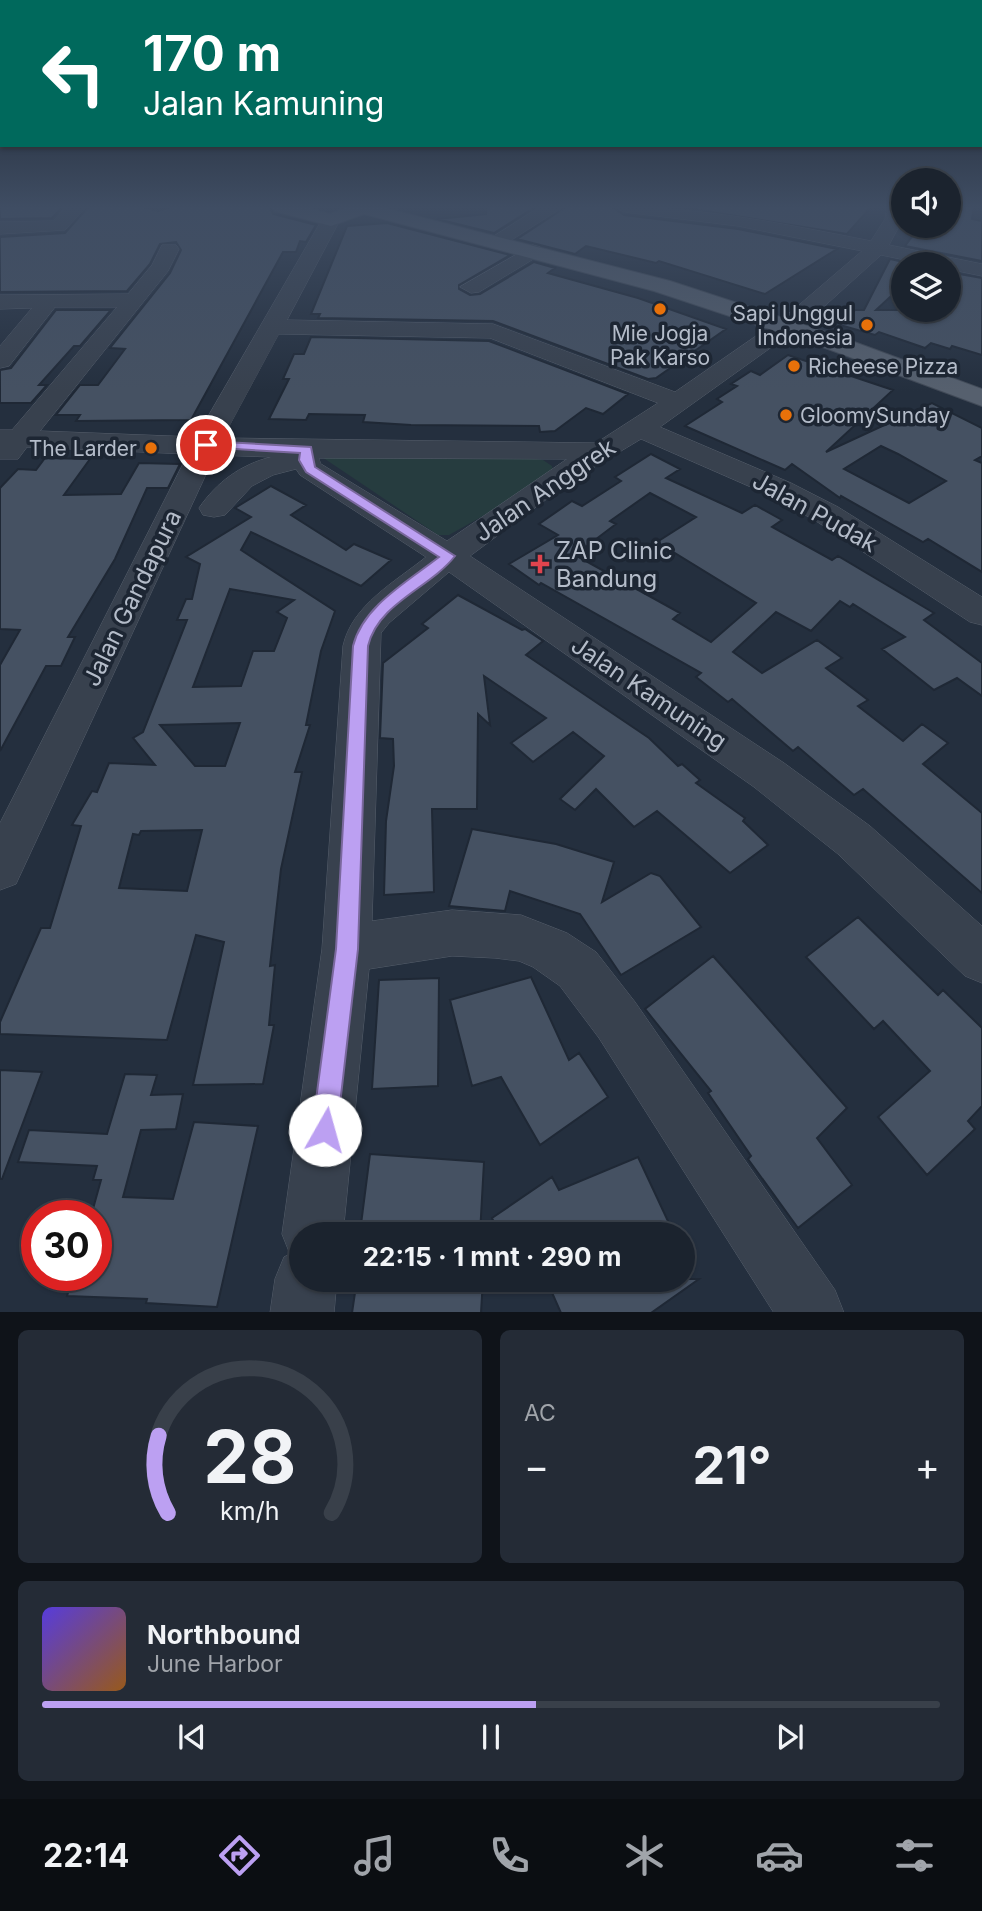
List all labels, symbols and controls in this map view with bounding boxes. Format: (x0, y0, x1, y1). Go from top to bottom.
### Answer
text: 170 m (143, 24, 281, 83)
icon: left (28, 28, 119, 119)
text: Jalan Kamuning (143, 84, 384, 123)
map controls (891, 168, 961, 322)
button: sound (891, 168, 961, 238)
button: layers (891, 252, 961, 322)
marker: Mie Jogja Pak Karso (652, 301, 668, 317)
place label: Sapi Unggul Indonesia (733, 301, 853, 350)
marker: Sapi Unggul Indonesia (859, 317, 875, 333)
place label: Mie Jogja Pak Karso (610, 321, 710, 370)
place label: Richeese Pizza (808, 354, 958, 379)
marker: Richeese Pizza (786, 358, 802, 374)
place label: GloomySunday (800, 403, 950, 428)
marker: GloomySunday (778, 407, 794, 423)
pin (176, 415, 236, 475)
icon: arrive (187, 426, 225, 464)
street label: Jalan Anggrek (469, 432, 621, 548)
place label: The Larder (29, 436, 137, 461)
marker: The Larder (143, 440, 159, 456)
street label: Jalan Pudak (748, 466, 882, 558)
street label: Jalan Gandapura (77, 505, 187, 691)
place label: ZAP Clinic Bandung (556, 536, 673, 593)
marker: ZAP Clinic Bandung (530, 554, 550, 574)
street label: Jalan Kamuning (566, 630, 732, 756)
position arrow (288, 1093, 362, 1167)
speed limit sign: 30 (21, 1200, 112, 1291)
text: 22:15 · 1 mnt · 290 m (363, 1241, 621, 1272)
text: AC (524, 1399, 556, 1427)
text: 28 (203, 1412, 297, 1501)
text: 21° (692, 1434, 772, 1497)
text: − (524, 1443, 549, 1489)
text: + (915, 1443, 940, 1489)
text: km/h (220, 1495, 280, 1525)
text: Northbound (147, 1619, 301, 1650)
text: June Harbor (147, 1650, 283, 1678)
icon: previous (173, 1718, 211, 1756)
icon: pause (472, 1718, 510, 1756)
icon: next (771, 1718, 809, 1756)
icon: directions (215, 1831, 264, 1880)
icon: music (350, 1831, 399, 1880)
icon: phone (485, 1831, 534, 1880)
icon: climate (620, 1831, 669, 1880)
icon: car (755, 1831, 804, 1880)
icon: filters (890, 1831, 939, 1880)
text: 22:14 (43, 1836, 129, 1875)

